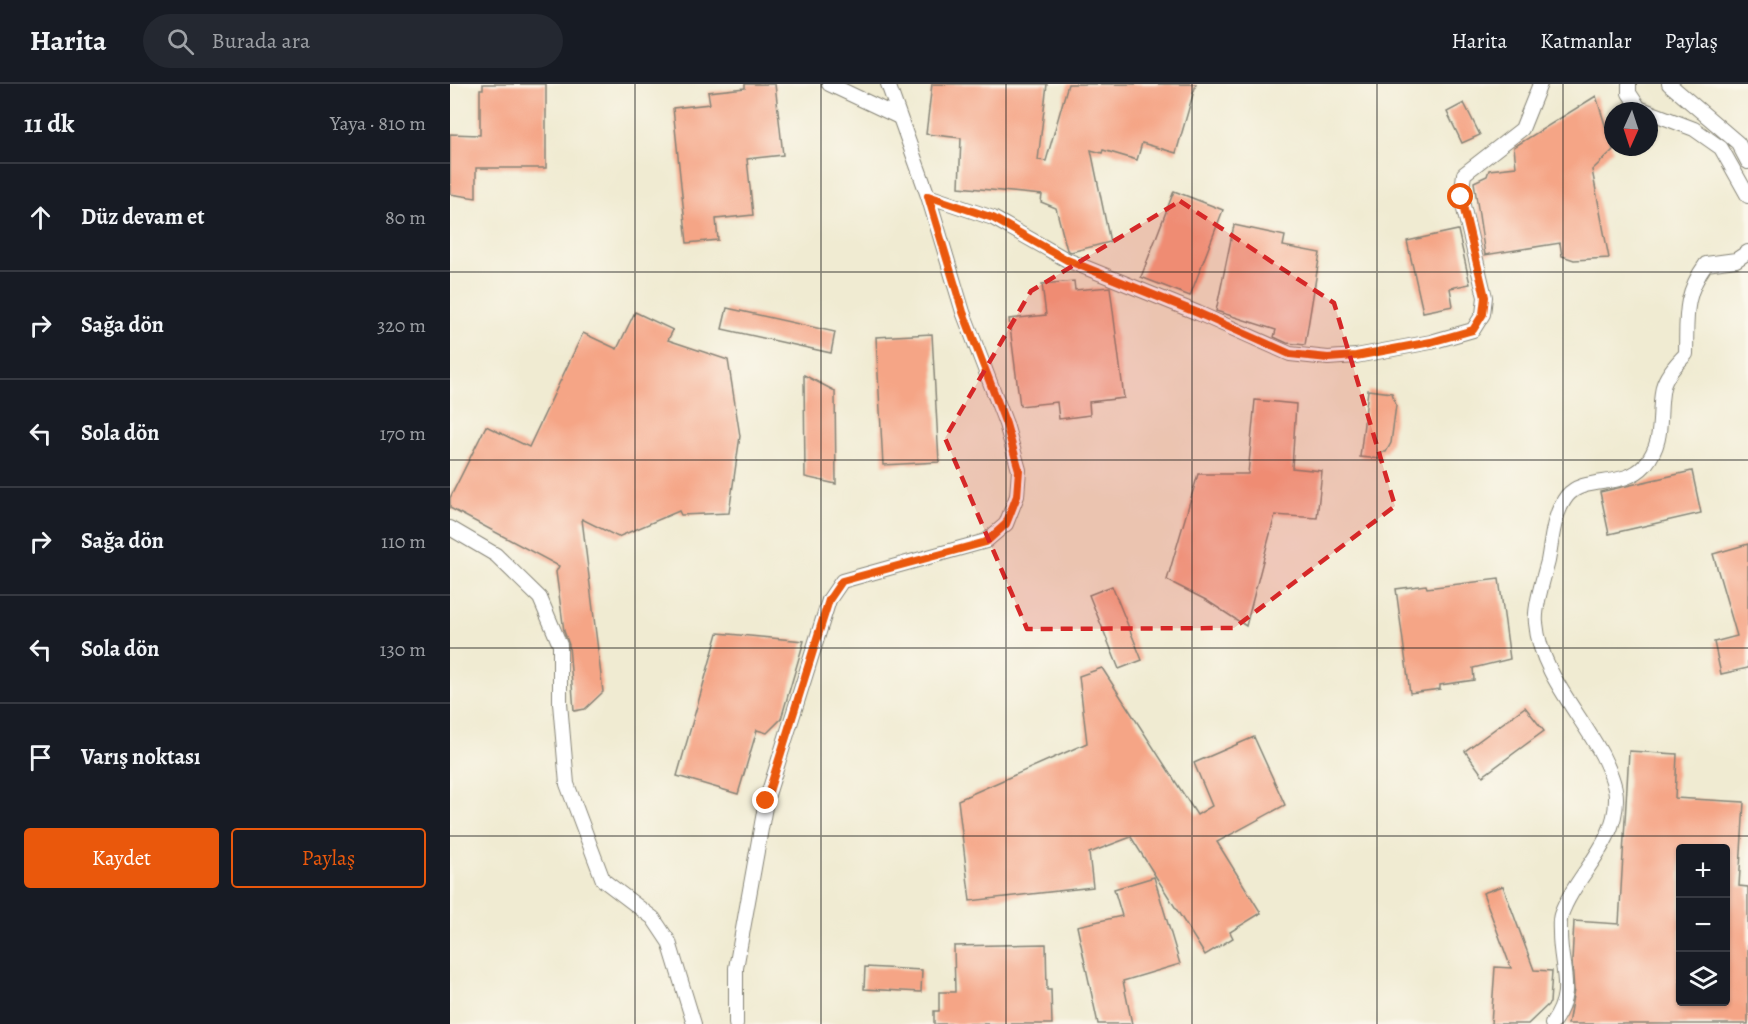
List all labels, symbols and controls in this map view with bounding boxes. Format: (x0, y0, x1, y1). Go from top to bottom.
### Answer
search box (143, 14, 563, 68)
text: Harita (30, 22, 107, 60)
icon: search (164, 25, 197, 58)
text: Burada ara (212, 26, 310, 56)
text: Harita (1451, 27, 1507, 55)
text: Katmanlar (1540, 27, 1632, 55)
text: Paylaş (1665, 27, 1718, 55)
north arrow (1604, 102, 1658, 156)
text: 11 dk (24, 106, 75, 141)
text: Yaya · 810 m (330, 110, 426, 137)
route start (1447, 183, 1473, 209)
icon: ahead (24, 201, 57, 234)
text: Düz devam et (81, 202, 204, 232)
text: 80 m (385, 204, 426, 231)
icon: right (24, 309, 57, 342)
text: Sağa dön (81, 310, 164, 340)
text: 320 m (377, 312, 426, 339)
icon: left (24, 417, 57, 450)
text: Sola dön (81, 418, 159, 448)
text: 170 m (380, 420, 426, 447)
icon: right (24, 525, 57, 558)
text: Sağa dön (81, 526, 164, 556)
text: 110 m (381, 528, 426, 555)
icon: left (24, 633, 57, 666)
text: Sola dön (81, 634, 159, 664)
text: 130 m (380, 636, 426, 663)
icon: arrive (24, 741, 57, 774)
text: Varış noktası (81, 742, 200, 772)
route end (752, 787, 778, 813)
button: Kaydet (24, 828, 219, 888)
button: Paylaş (231, 828, 426, 888)
map controls (1676, 844, 1730, 1006)
button: + (1676, 844, 1730, 898)
button: − (1676, 898, 1730, 952)
button: layers (1676, 952, 1730, 1006)

